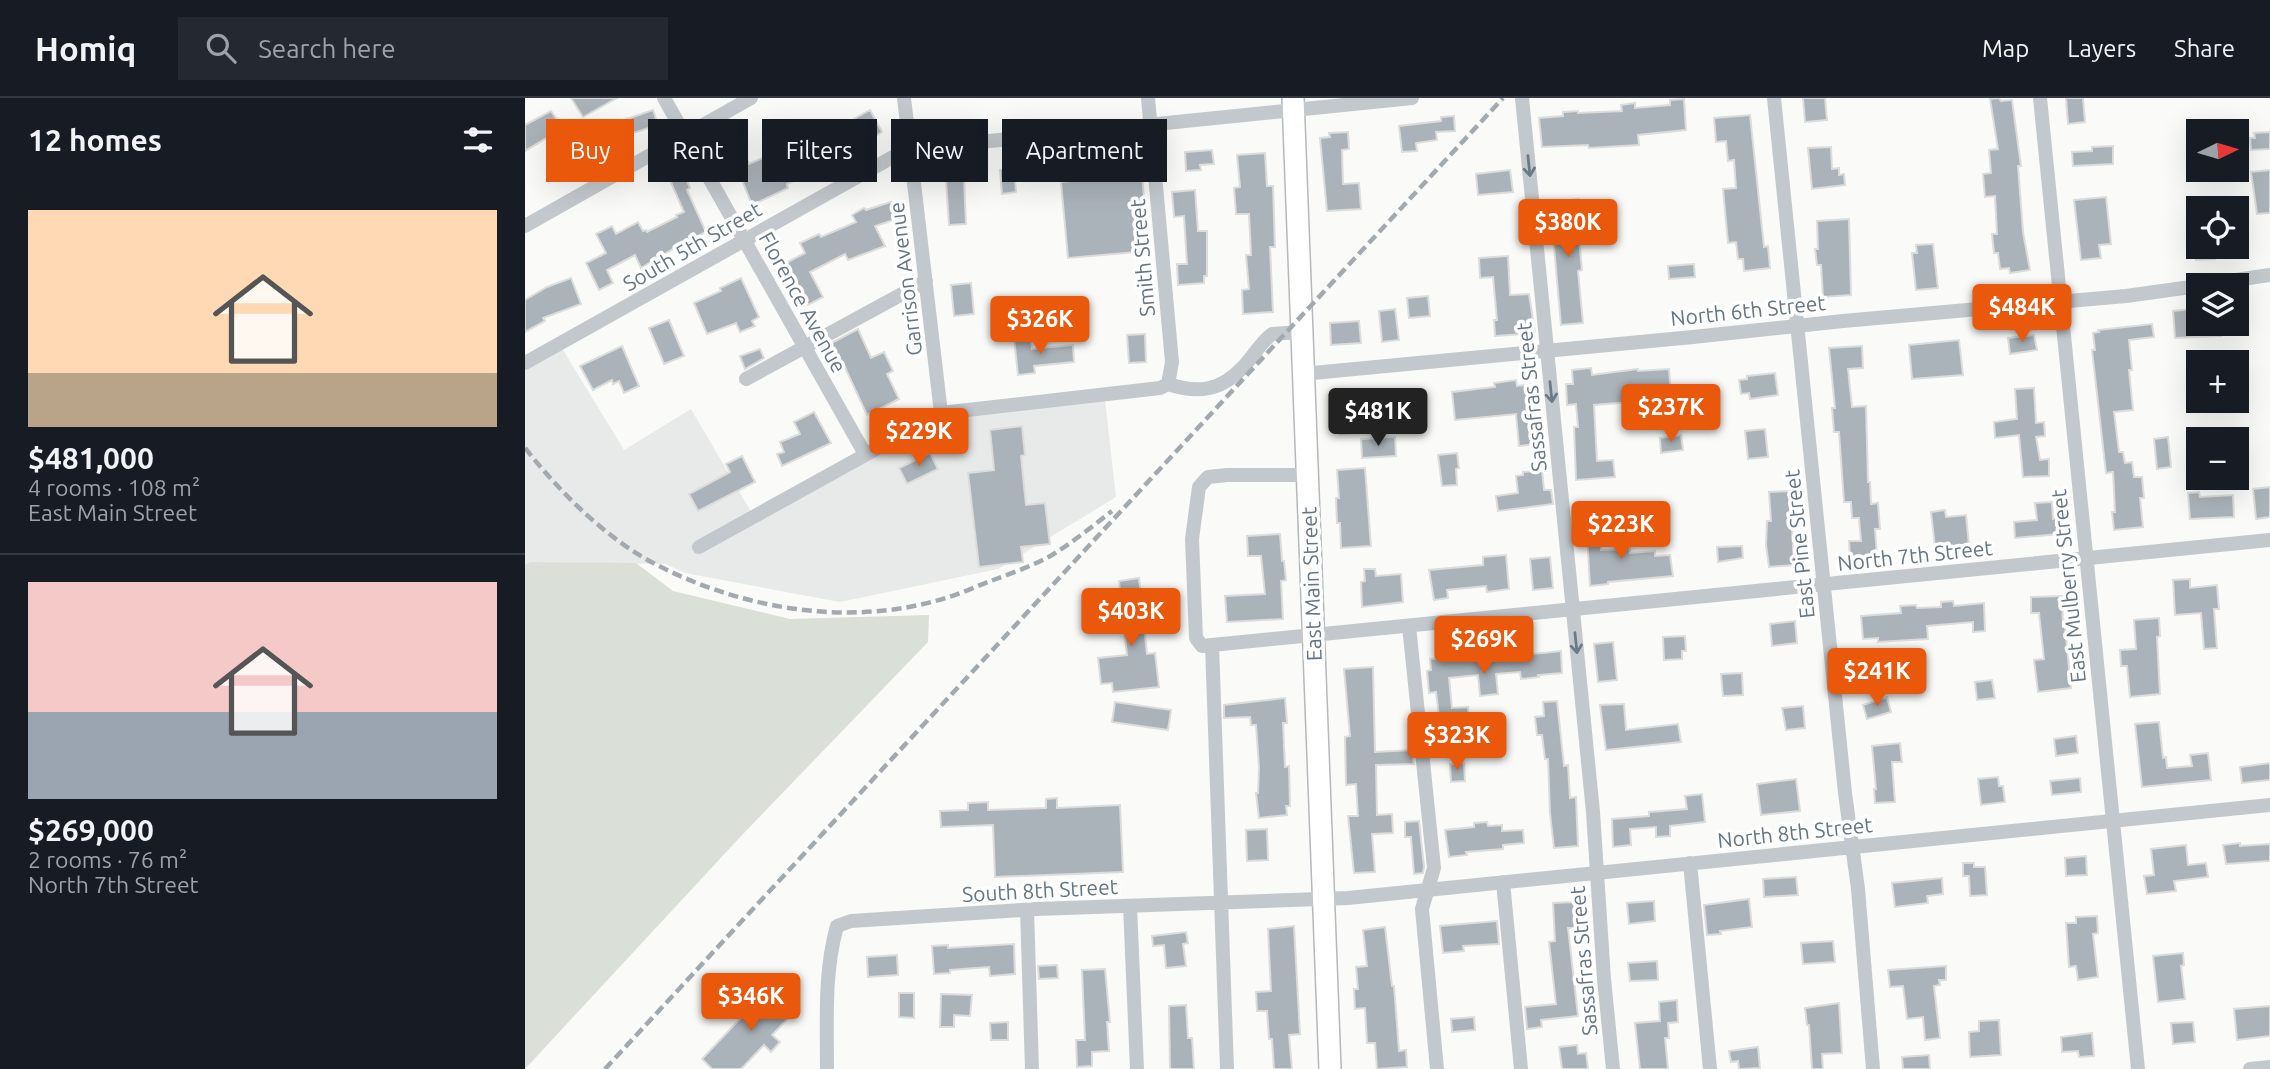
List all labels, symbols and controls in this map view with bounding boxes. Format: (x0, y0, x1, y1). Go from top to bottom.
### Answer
search box (178, 17, 668, 80)
icon: search (202, 29, 240, 67)
text: Homiq (35, 30, 136, 67)
text: Search here (258, 34, 396, 63)
text: Map (1982, 35, 2029, 62)
text: Layers (2067, 35, 2136, 62)
text: Share (2174, 35, 2235, 62)
chip: Buy (546, 119, 634, 182)
chip: Rent (648, 119, 748, 182)
chip: Filters (762, 119, 877, 182)
chip: New (891, 119, 988, 182)
chip: Apartment (1002, 119, 1167, 182)
north arrow (2186, 119, 2249, 182)
map controls (2186, 119, 2249, 490)
icon: filters (459, 121, 497, 159)
text: 12 homes (28, 123, 162, 157)
one-way arrow (1522, 154, 1535, 177)
button: locate (2186, 196, 2249, 259)
street label: South 5th Street (619, 197, 765, 295)
street label: Smith Street (1125, 198, 1159, 318)
pin: $380K (1519, 200, 1617, 259)
street label: Garrison Avenue (884, 201, 926, 357)
text: $380K (1534, 209, 1602, 234)
street label: Florence Avenue (754, 227, 852, 377)
icon: home (200, 256, 326, 382)
button: layers (2186, 273, 2249, 336)
pin: $484K (1973, 285, 2071, 344)
street label: North 6th Street (1669, 290, 1827, 330)
text: $484K (1988, 294, 2056, 319)
pin: $326K (991, 296, 1089, 356)
text: $326K (1006, 306, 1074, 331)
street label: Sassafras Street (1511, 321, 1551, 473)
button: + (2186, 350, 2249, 413)
one-way arrow (1545, 380, 1558, 403)
pin: $237K (1622, 384, 1720, 444)
pin: $481K (1329, 388, 1427, 448)
text: $237K (1637, 394, 1705, 419)
text: $481K (1344, 398, 1412, 423)
pin: $229K (870, 408, 968, 468)
text: $229K (885, 418, 953, 443)
button: − (2186, 427, 2249, 490)
text: $481,000 (28, 441, 154, 475)
street label: East Pine Street (1779, 468, 1819, 620)
text: 4 rooms · 108 m² (28, 475, 200, 500)
street label: East Mulberry Street (2046, 488, 2090, 684)
text: East Main Street (28, 500, 197, 525)
pin: $223K (1572, 502, 1670, 561)
street label: East Main Street (1296, 506, 1326, 662)
text: $223K (1587, 511, 1655, 536)
street label: North 7th Street (1836, 535, 1994, 575)
pin: $403K (1082, 588, 1180, 648)
text: $403K (1097, 598, 1165, 623)
pin: $269K (1435, 616, 1533, 676)
text: $269K (1450, 626, 1518, 651)
icon: home (200, 628, 326, 754)
one-way arrow (1570, 631, 1583, 654)
pin: $241K (1828, 648, 1926, 708)
text: $241K (1843, 658, 1911, 683)
pin: $323K (1408, 712, 1506, 772)
text: $323K (1423, 722, 1491, 747)
street label: North 8th Street (1716, 812, 1874, 852)
text: $269,000 (28, 813, 154, 847)
text: 2 rooms · 76 m² (28, 847, 187, 872)
text: North 7th Street (28, 872, 199, 897)
street label: South 8th Street (962, 874, 1118, 906)
street label: Sassafras Street (1565, 885, 1601, 1037)
pin: $346K (702, 974, 800, 1033)
text: $346K (717, 983, 785, 1008)

